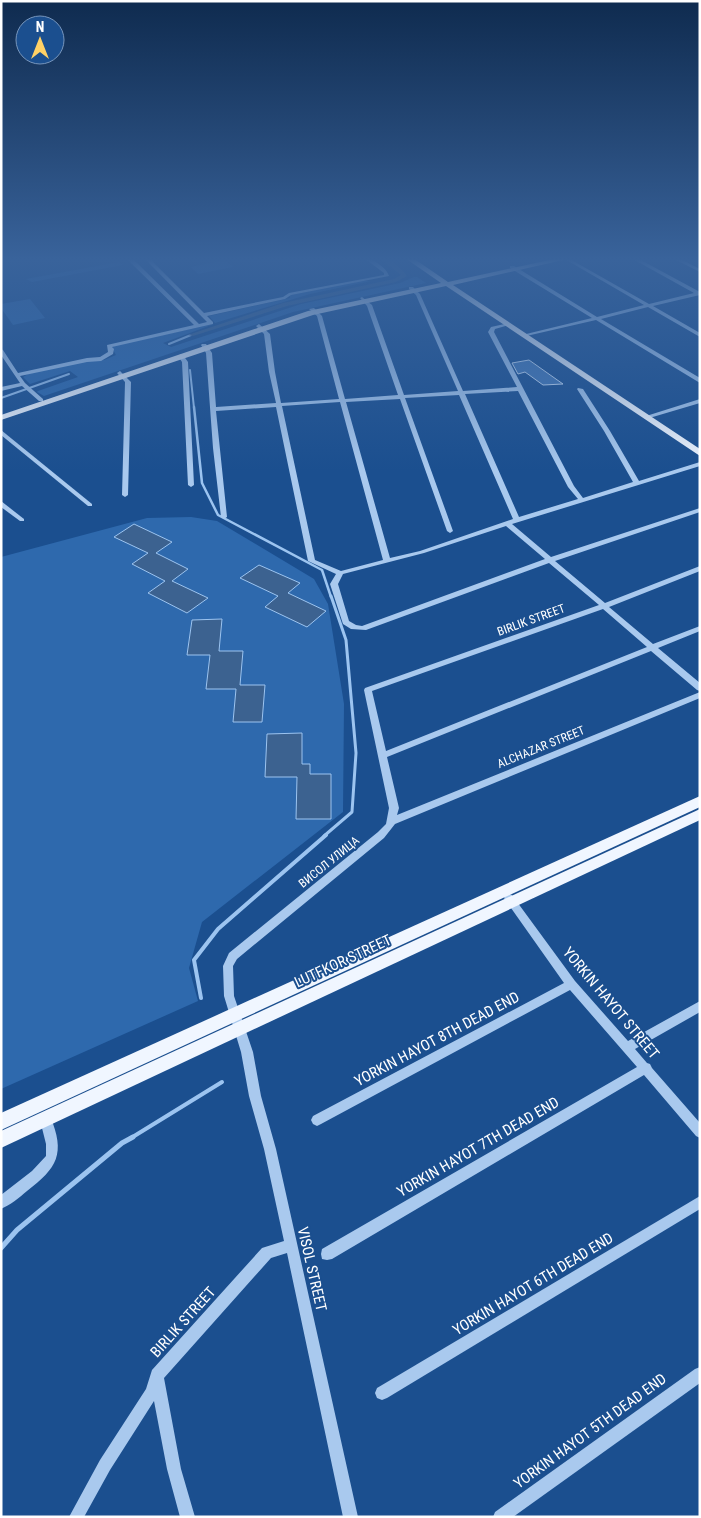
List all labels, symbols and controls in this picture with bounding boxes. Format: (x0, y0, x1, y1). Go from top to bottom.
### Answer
north arrow (15, 15, 65, 65)
text: N (36, 19, 44, 35)
street label: BIRLIK STREET (495, 601, 567, 639)
street label: ALCHAZAR STREET (495, 723, 587, 771)
street label: ВИСОЛ УЛИЦА (296, 833, 362, 891)
street label: LUTFKOR STREET (292, 931, 395, 991)
street label: YORKIN HAYOT STREET (559, 943, 663, 1063)
street label: YORKIN HAYOT 8TH DEAD END (352, 988, 522, 1090)
street label: YORKIN HAYOT 7TH DEAD END (394, 1093, 562, 1201)
street label: VISOL STREET (294, 1225, 330, 1313)
street label: YORKIN HAYOT 6TH DEAD END (449, 1229, 617, 1339)
street label: BIRLIK STREET (147, 1283, 220, 1361)
street label: YORKIN HAYOT 5TH DEAD END (510, 1370, 670, 1492)

